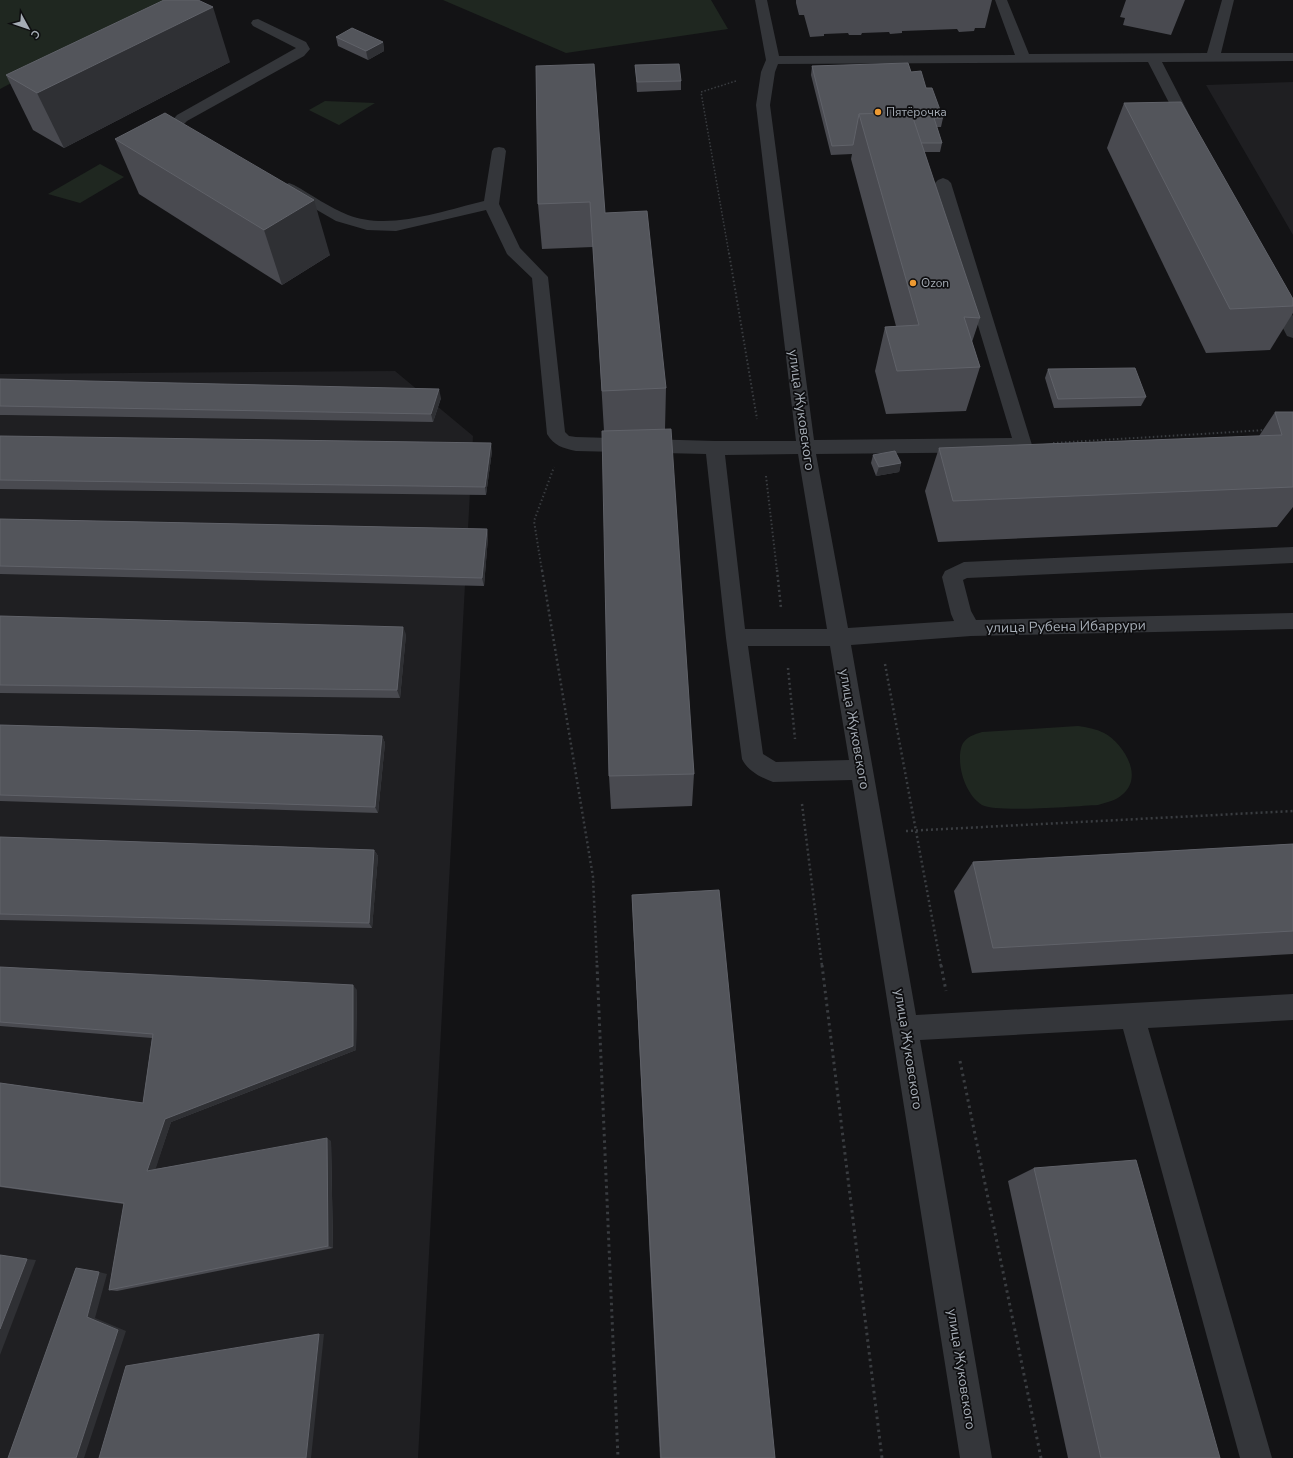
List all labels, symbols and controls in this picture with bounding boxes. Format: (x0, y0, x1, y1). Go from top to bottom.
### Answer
north arrow (8, 8, 48, 48)
text: С (27, 26, 43, 42)
place label: Пятёрочка (886, 104, 947, 120)
marker: Пятёрочка (873, 107, 883, 117)
place label: Ozon (921, 275, 949, 291)
marker: Ozon (908, 278, 918, 288)
street label: улица Жуковского (784, 348, 819, 472)
street label: улица Рубена Ибаррури (986, 616, 1146, 637)
street label: улица Жуковского (835, 667, 874, 791)
street label: улица Жуковского (890, 987, 927, 1111)
street label: улица Жуковского (943, 1307, 980, 1431)

